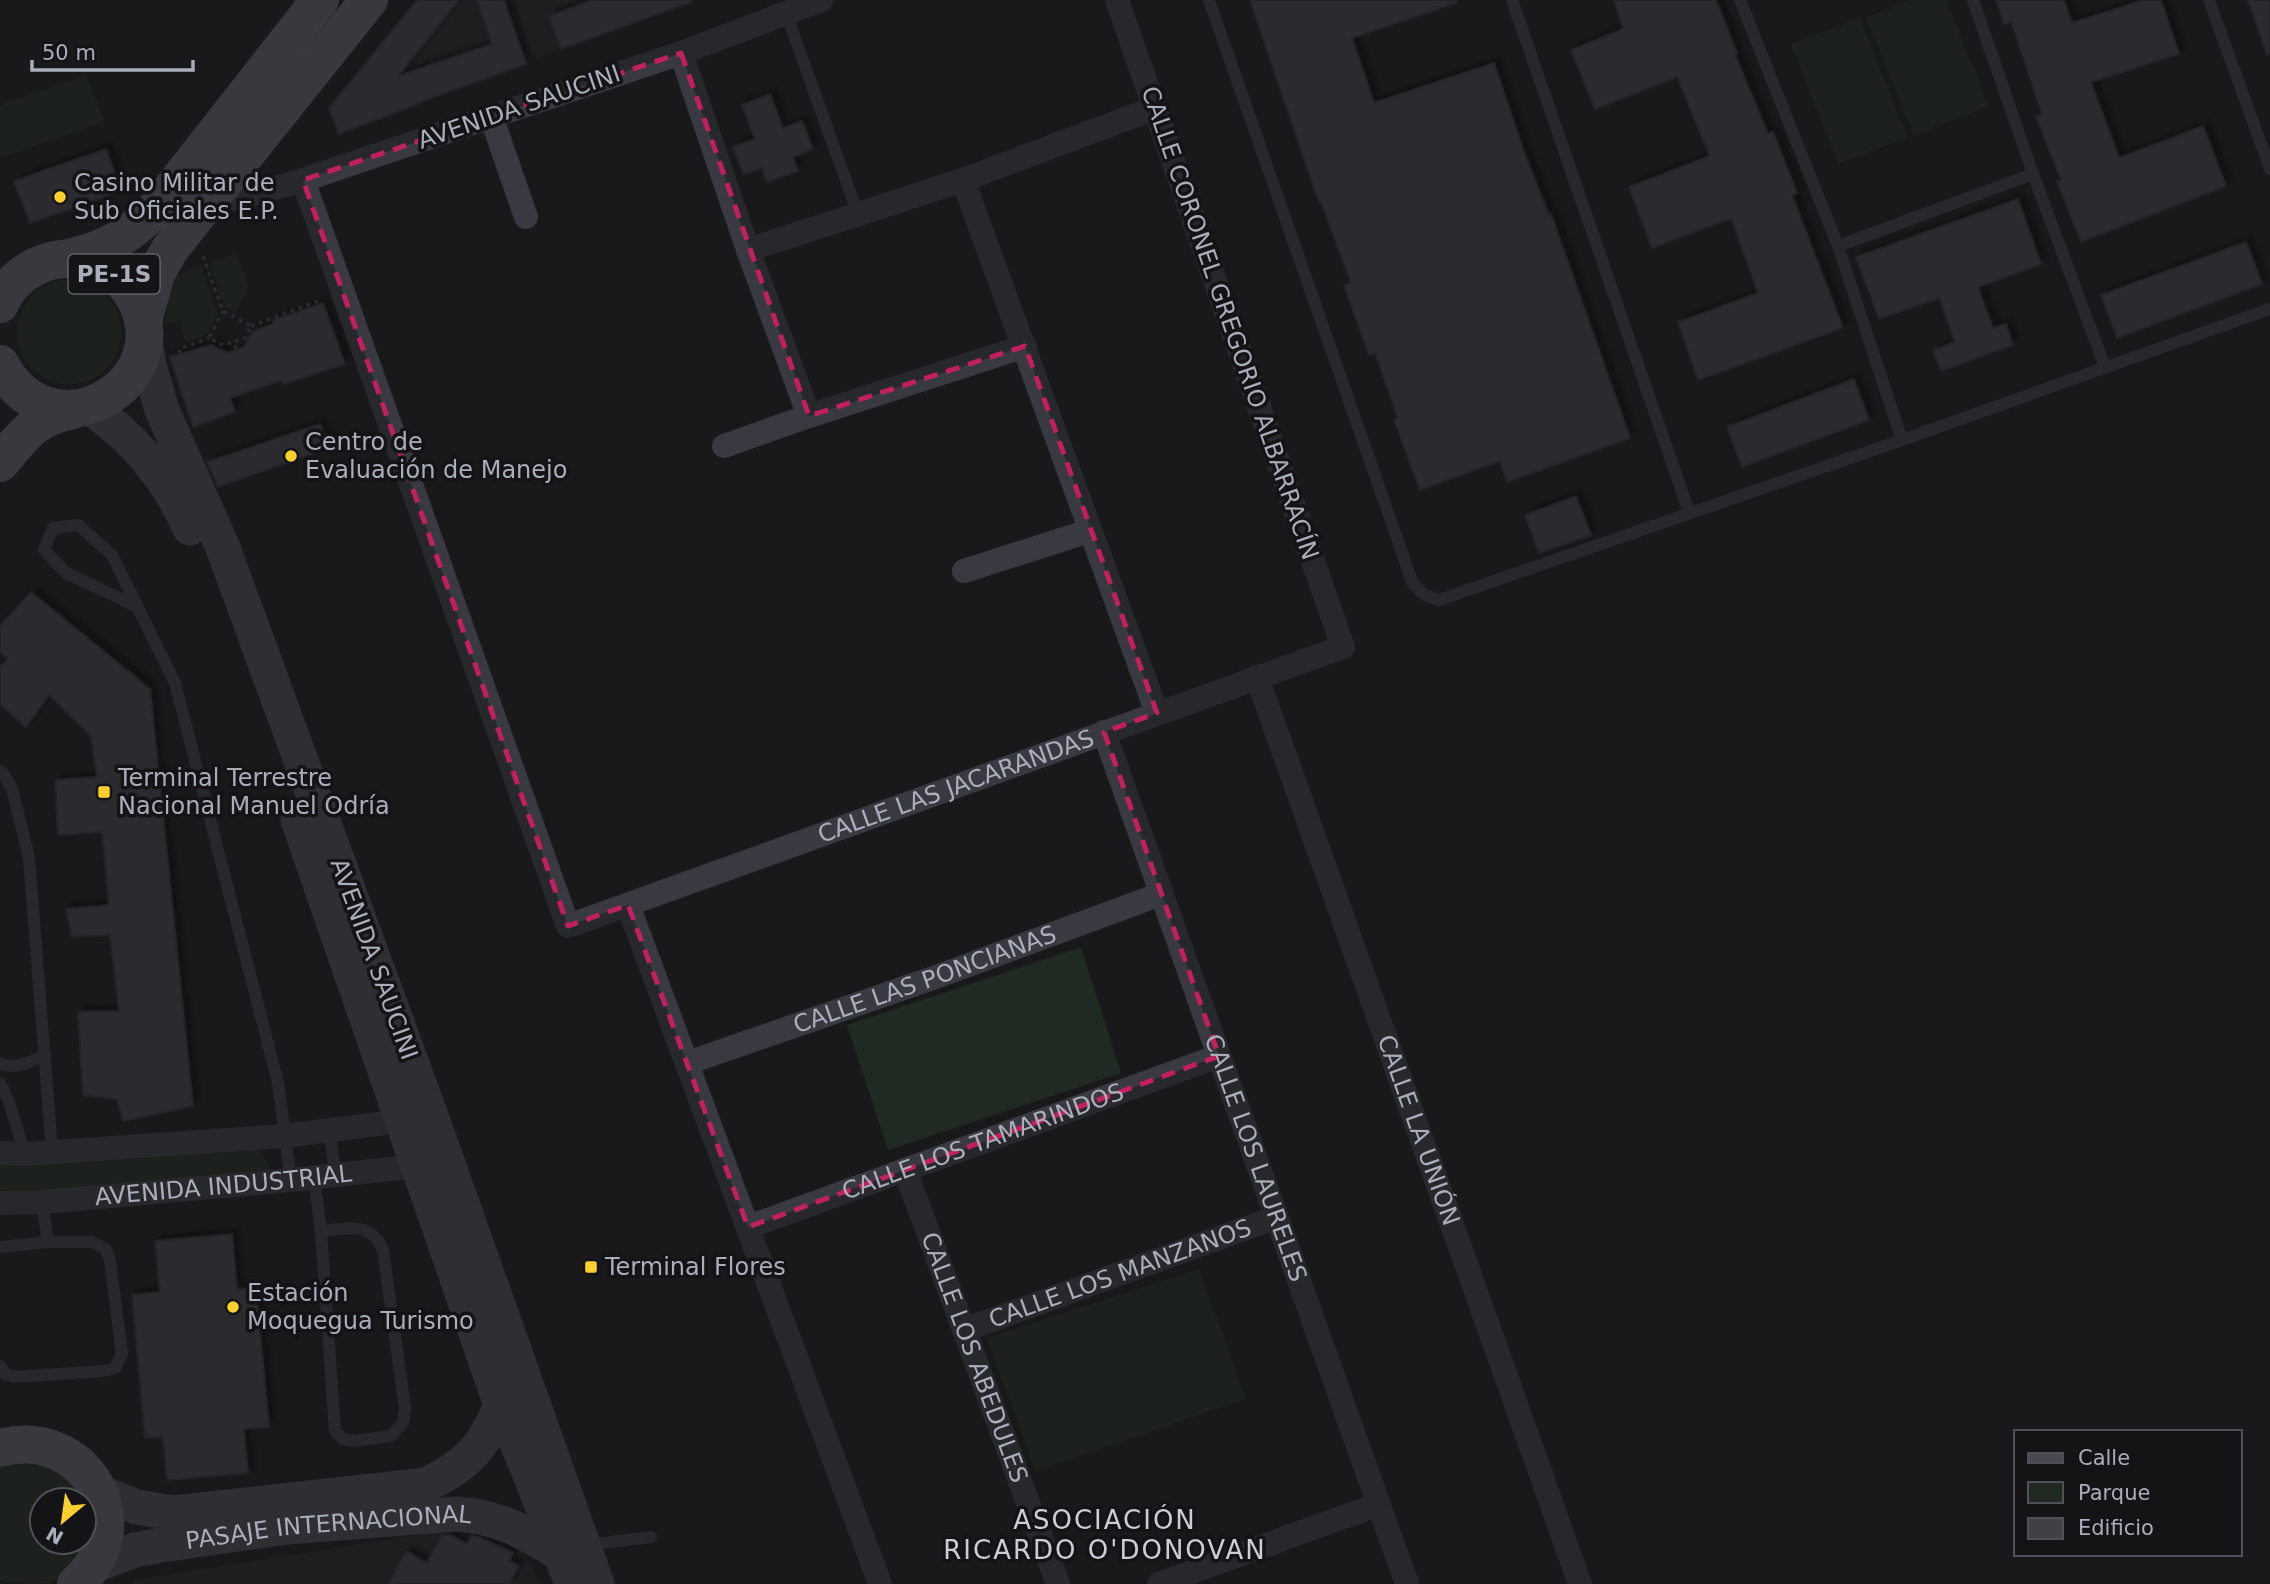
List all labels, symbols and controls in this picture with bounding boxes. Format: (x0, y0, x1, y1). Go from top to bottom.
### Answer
scale bar (32, 28, 192, 72)
text: 50 m (42, 41, 96, 65)
street label: AVENIDA SAUCINI (414, 59, 624, 155)
street label: CALLE CORONEL GREGORIO ALBARRACÍN (1136, 82, 1325, 564)
place label: Casino Militar de Sub Oficiales E.P. (74, 169, 279, 225)
marker: Casino Militar de Sub Oficiales E.P. (52, 189, 68, 205)
road number: PE-1S (68, 255, 160, 294)
place label: Centro de Evaluación de Manejo (305, 428, 567, 484)
marker: Centro de Evaluación de Manejo (283, 448, 299, 464)
street label: CALLE LAS JACARANDAS (814, 724, 1098, 849)
place label: Terminal Terrestre Nacional Manuel Odría (117, 764, 390, 820)
marker: Terminal Terrestre Nacional Manuel Odría (96, 784, 112, 800)
street label: AVENIDA SAUCINI (325, 855, 423, 1063)
street label: CALLE LAS PONCIANAS (790, 920, 1060, 1039)
street label: CALLE LOS LAURELES (1199, 1030, 1312, 1285)
street label: CALLE LA UNIÓN (1372, 1031, 1465, 1229)
street label: CALLE LOS TAMARINDOS (838, 1078, 1128, 1206)
street label: AVENIDA INDUSTRIAL (93, 1159, 354, 1211)
street label: CALLE LOS MANZANOS (985, 1213, 1255, 1334)
street label: CALLE LOS ABEDULES (915, 1228, 1033, 1487)
place label: Terminal Flores (604, 1253, 786, 1281)
marker: Terminal Flores (583, 1259, 599, 1275)
place label: Estación Moquegua Turismo (247, 1279, 474, 1335)
marker: Estación Moquegua Turismo (225, 1299, 241, 1315)
legend (2014, 1430, 2242, 1556)
text: Calle (2078, 1446, 2130, 1470)
text: Parque (2078, 1481, 2150, 1505)
north arrow (28, 1486, 98, 1556)
street label: PASAJE INTERNACIONAL (184, 1500, 474, 1555)
district label: ASOCIACIÓN RICARDO O'DONOVAN (943, 1504, 1267, 1565)
text: Edificio (2078, 1516, 2154, 1540)
text: N (42, 1522, 67, 1549)

